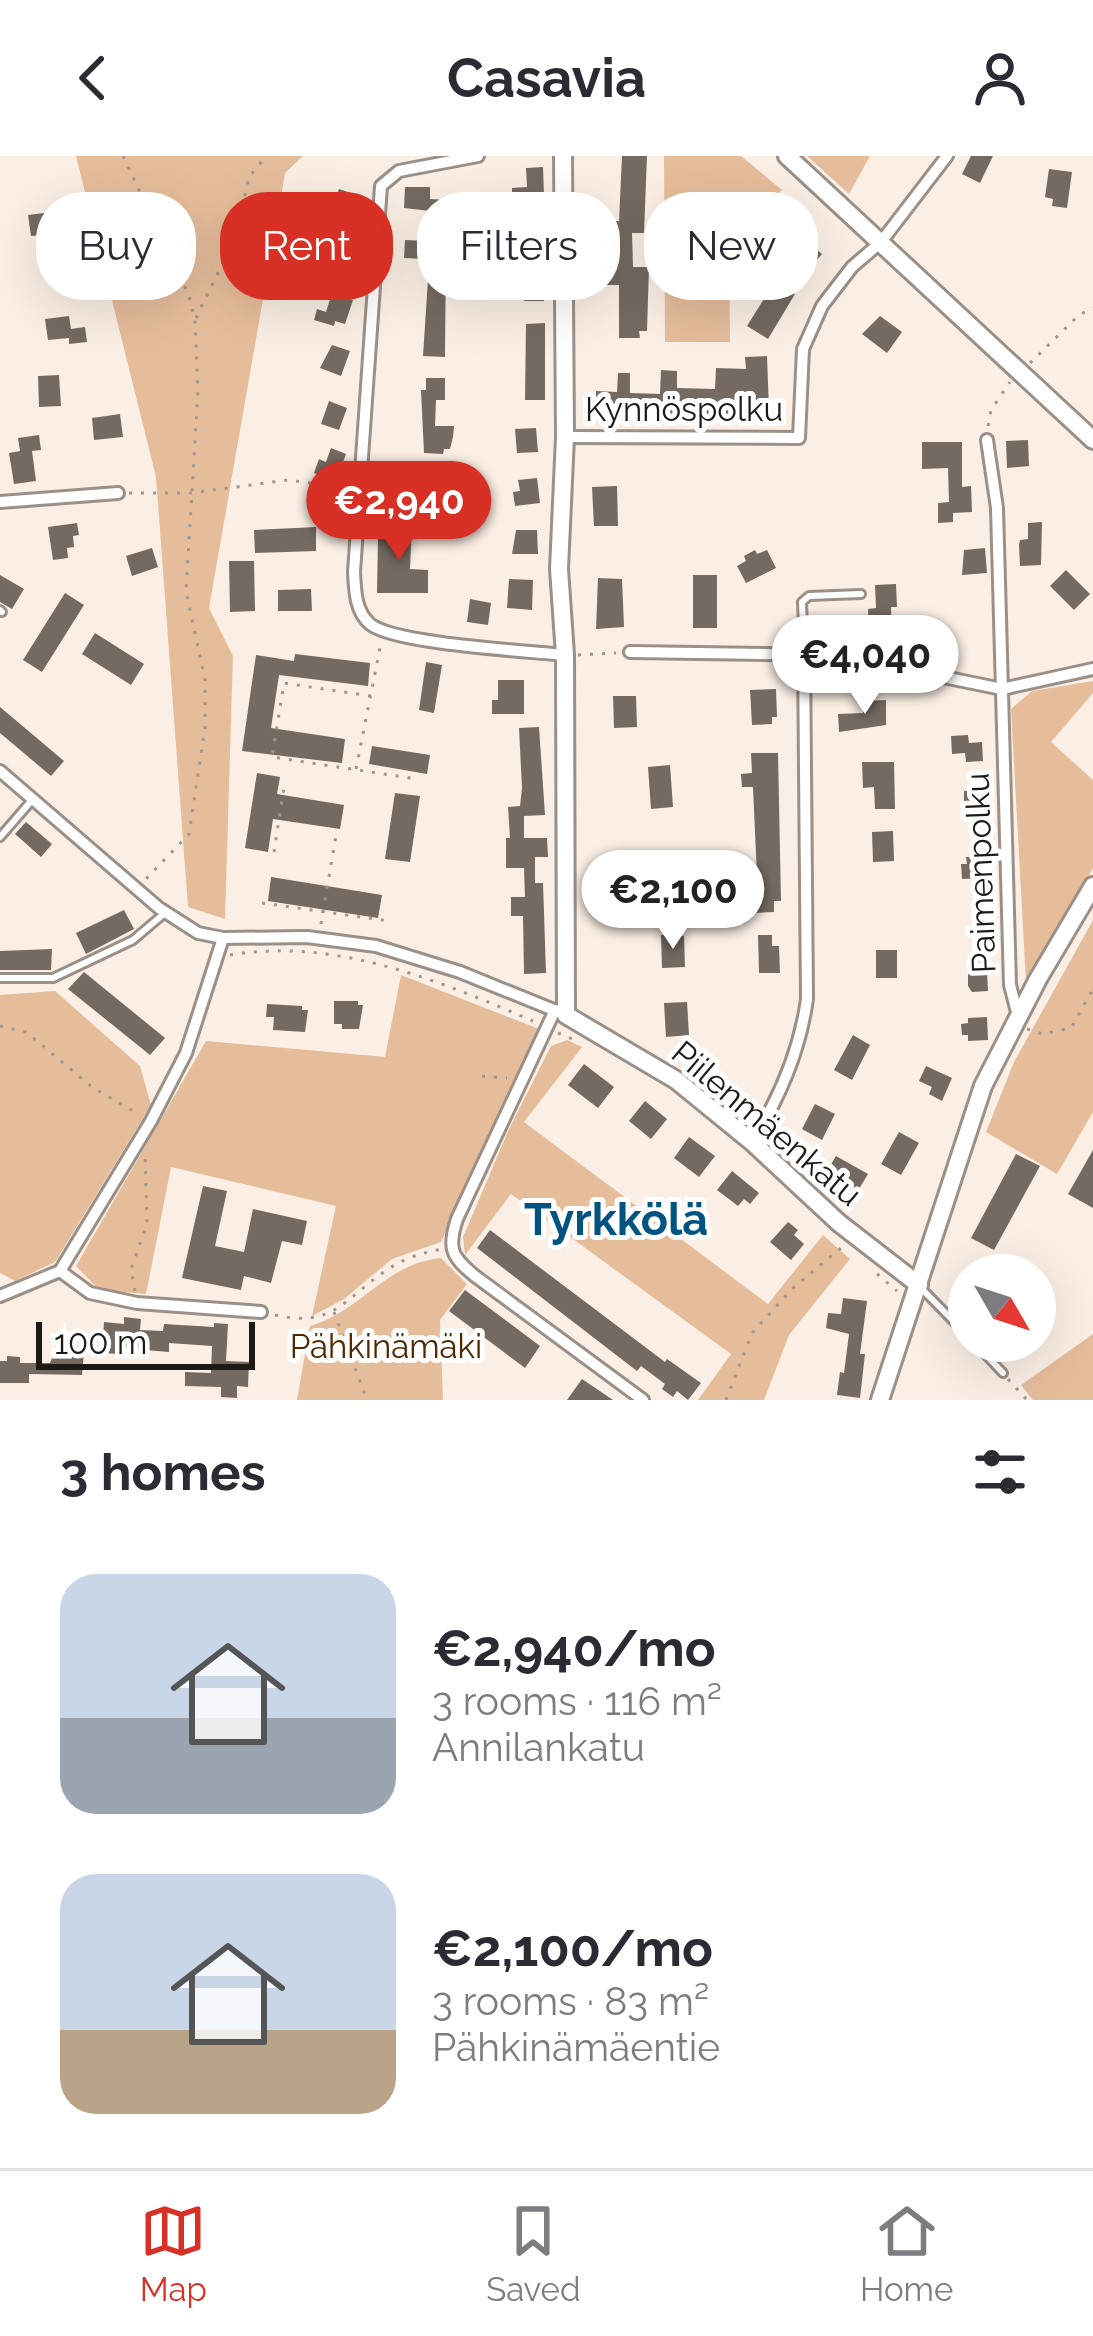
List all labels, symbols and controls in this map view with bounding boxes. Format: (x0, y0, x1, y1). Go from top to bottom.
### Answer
icon: back (60, 45, 126, 111)
icon: person (967, 45, 1033, 111)
text: Casavia (447, 46, 646, 110)
chip: Buy (36, 192, 196, 300)
chip: Rent (220, 192, 393, 300)
chip: Filters (417, 192, 620, 300)
chip: New (644, 192, 818, 300)
street label: Kynnöspolku (585, 390, 783, 429)
pin: €2,940 (301, 461, 497, 563)
text: €2,940 (333, 477, 465, 523)
pin: €4,040 (767, 615, 963, 717)
text: €4,040 (799, 631, 931, 677)
street label: Paimenpolku (958, 772, 1003, 974)
pin: €2,100 (575, 850, 771, 952)
text: €2,100 (608, 866, 738, 912)
street label: Piilenmäenkatu (664, 1033, 869, 1214)
district label: Tyrkkölä (524, 1193, 708, 1246)
north arrow (948, 1254, 1056, 1362)
map controls (948, 1254, 1056, 1362)
scale bar (36, 1316, 255, 1369)
text: 100 m (54, 1323, 147, 1362)
park label: Pähkinämäki (290, 1327, 482, 1366)
icon: filters (967, 1439, 1033, 1505)
text: 3 homes (60, 1442, 266, 1502)
text: €2,940/mo (432, 1618, 716, 1678)
icon: home (156, 1622, 300, 1766)
text: 3 rooms · 116 m² (432, 1678, 722, 1724)
text: Annilankatu (432, 1724, 645, 1770)
text: €2,100/mo (432, 1918, 713, 1978)
icon: home (156, 1922, 300, 2066)
text: 3 rooms · 83 m² (432, 1978, 709, 2024)
text: Pähkinämäentie (432, 2024, 720, 2070)
tab: Map (140, 2198, 207, 2309)
tab: Saved (486, 2198, 581, 2309)
tab: Home (860, 2198, 953, 2309)

